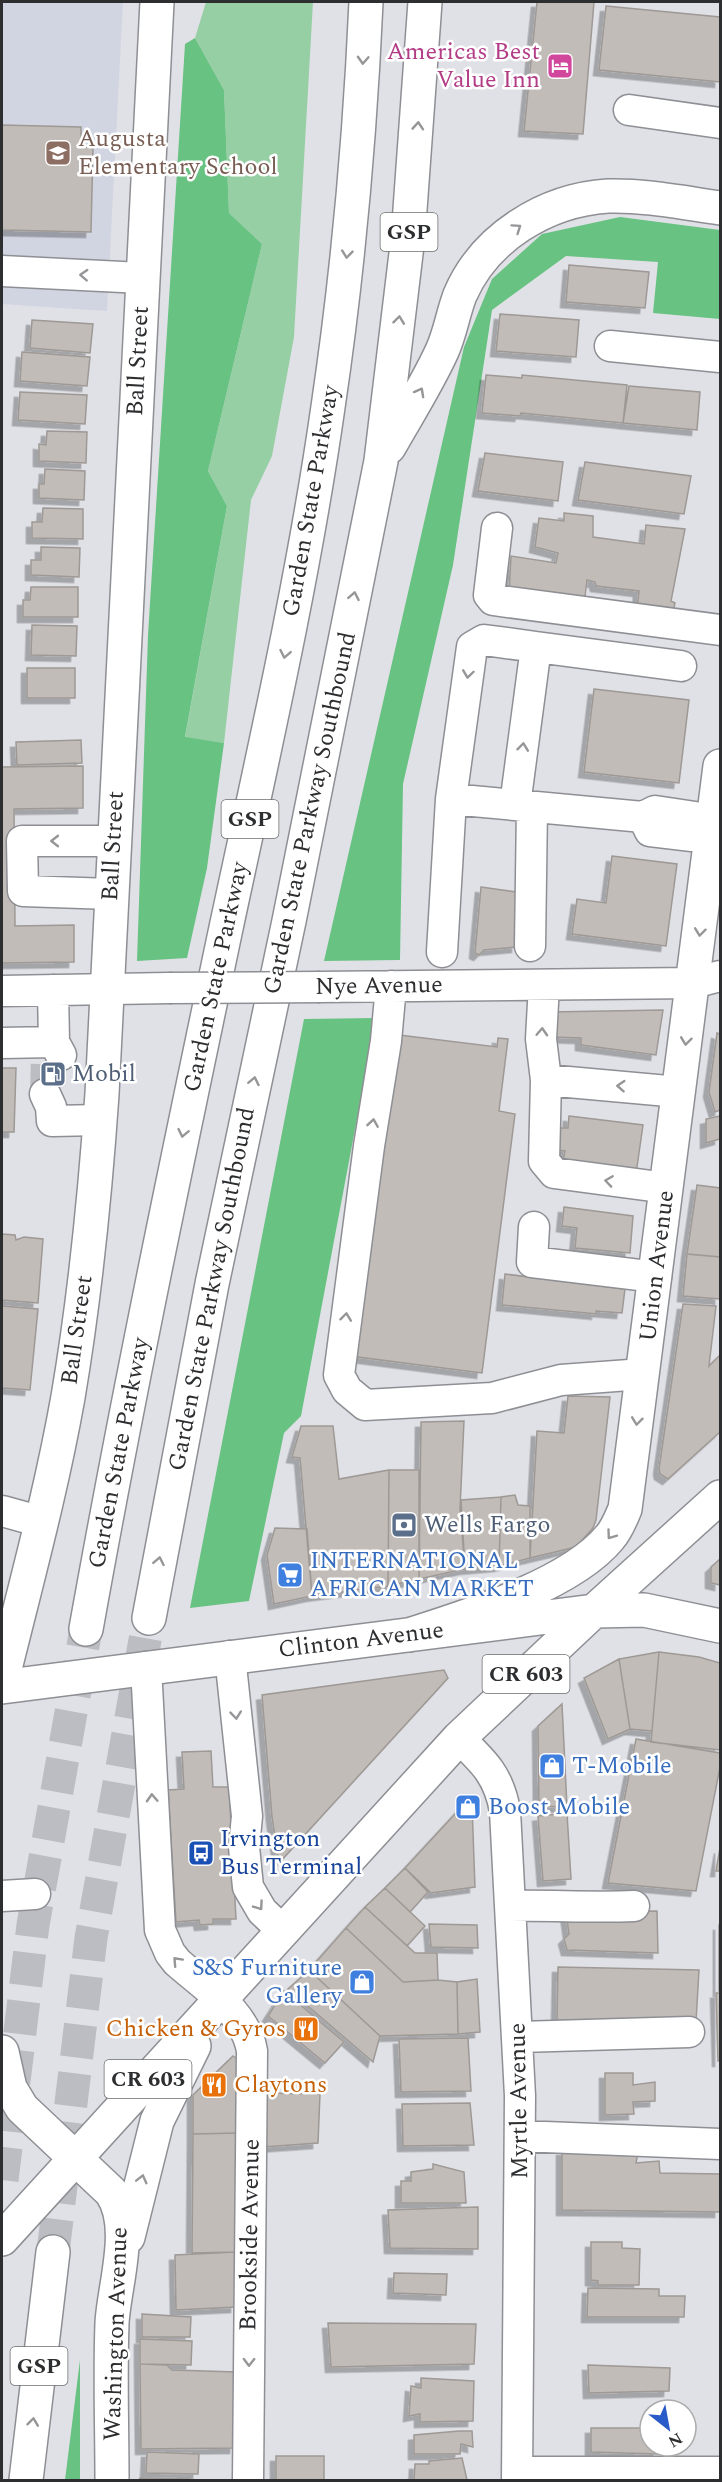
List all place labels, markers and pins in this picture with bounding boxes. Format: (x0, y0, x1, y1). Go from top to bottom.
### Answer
place label: Americas Best Value Inn (387, 34, 540, 98)
hotel icon: Americas Best Value Inn (545, 51, 575, 81)
place label: Augusta Elementary School (78, 121, 278, 185)
school or university icon: Augusta Elementary School (43, 138, 73, 168)
place label: Mobil (72, 1056, 136, 1092)
fuel station icon: Mobil (38, 1059, 68, 1089)
place label: Wells Fargo (424, 1507, 551, 1543)
bank icon: Wells Fargo (389, 1510, 419, 1540)
place label: INTERNATIONAL AFRICAN MARKET (310, 1543, 534, 1607)
supermarket icon: INTERNATIONAL AFRICAN MARKET (275, 1560, 305, 1590)
place label: T-Mobile (572, 1748, 672, 1784)
shop icon: T-Mobile (537, 1751, 567, 1781)
place label: Boost Mobile (488, 1789, 630, 1825)
shop icon: Boost Mobile (453, 1792, 483, 1822)
place label: Irvington Bus Terminal (220, 1821, 362, 1885)
bus stop icon: Irvington Bus Terminal (186, 1838, 216, 1868)
place label: S&S Furniture Gallery (192, 1950, 343, 2014)
shop icon: S&S Furniture Gallery (347, 1967, 377, 1997)
place label: Chicken & Gyros (106, 2011, 286, 2047)
restaurant icon: Chicken & Gyros (291, 2014, 321, 2044)
place label: Claytons (234, 2067, 327, 2103)
restaurant icon: Claytons (199, 2070, 229, 2100)

